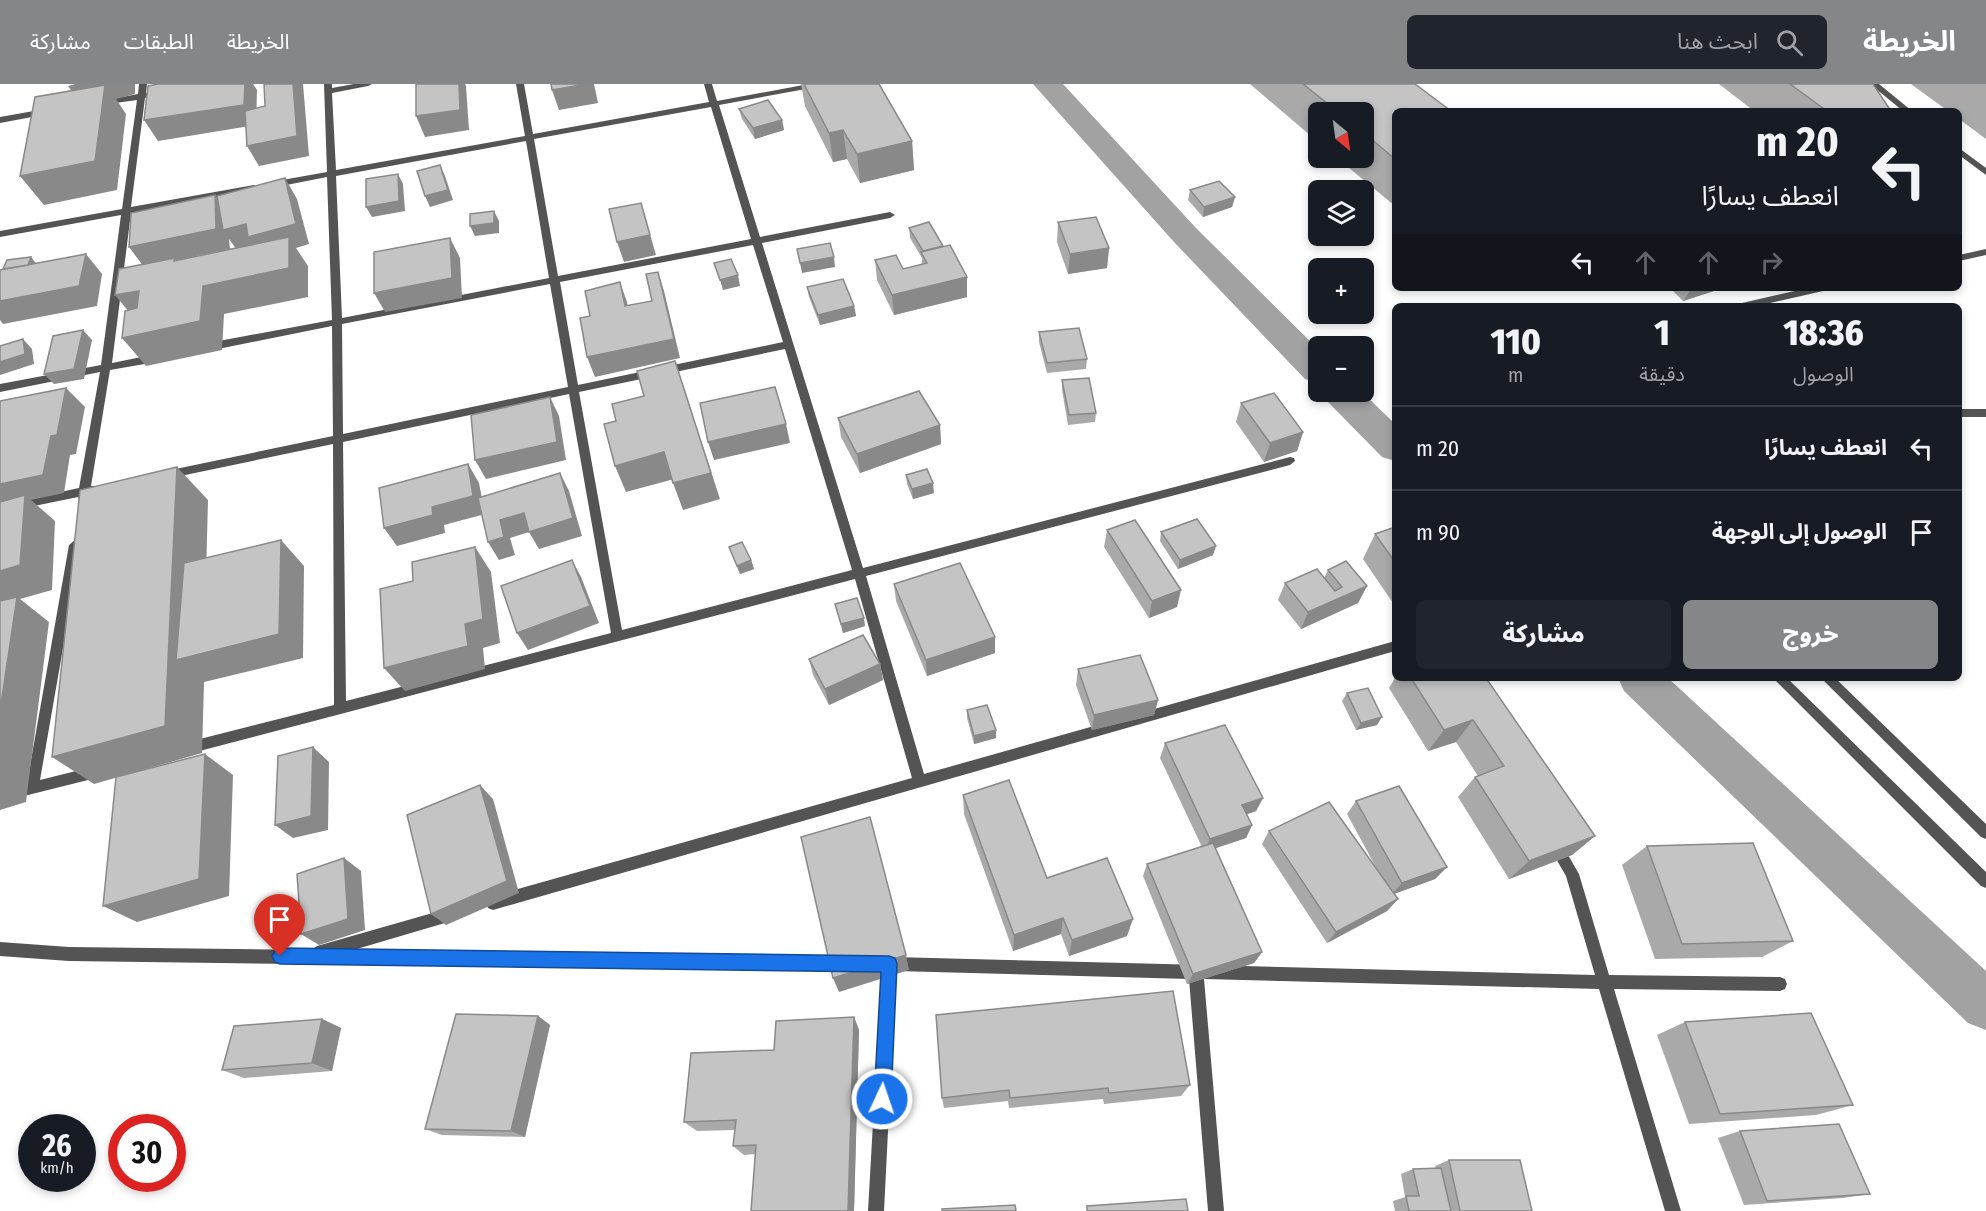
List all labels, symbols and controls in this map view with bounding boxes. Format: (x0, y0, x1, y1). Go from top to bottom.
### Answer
search box (1407, 15, 1827, 69)
text: الخريطة (1863, 25, 1956, 58)
icon: search (1773, 26, 1806, 59)
text: ابحث هنا (1677, 28, 1758, 55)
text: مشاركة (30, 29, 91, 55)
text: الطبقات (124, 29, 194, 55)
text: الخريطة (227, 29, 290, 55)
north arrow (1308, 102, 1374, 168)
map controls (1308, 102, 1374, 402)
text: 20 m (1756, 117, 1839, 167)
icon: left (1860, 132, 1938, 210)
button: layers (1308, 180, 1374, 246)
text: انعطف يسارًا (1702, 180, 1839, 212)
icon: left (1566, 246, 1599, 279)
icon: ahead (1629, 246, 1662, 279)
icon: ahead (1692, 246, 1725, 279)
icon: right (1755, 246, 1788, 279)
button: + (1308, 258, 1374, 324)
text: 1 (1654, 311, 1670, 355)
text: 18:36 (1783, 311, 1864, 355)
text: 110 (1490, 320, 1541, 364)
button: − (1308, 336, 1374, 402)
text: دقيقة (1639, 362, 1685, 386)
text: الوصول (1793, 362, 1854, 386)
text: m (1508, 363, 1523, 387)
icon: left (1905, 432, 1938, 465)
text: انعطف يسارًا (1764, 434, 1887, 461)
text: 20 m (1416, 435, 1459, 462)
icon: arrive (1905, 516, 1938, 549)
text: الوصول إلى الوجهة (1712, 518, 1887, 545)
text: 90 m (1416, 519, 1460, 546)
button: مشاركة (1416, 600, 1671, 669)
button: خروج (1683, 600, 1938, 669)
pin (254, 894, 305, 956)
icon: arrive (263, 903, 296, 936)
position arrow (850, 1067, 914, 1131)
speed limit sign: 30 (108, 1114, 186, 1192)
text: 26 (42, 1128, 72, 1164)
text: km/h (40, 1159, 74, 1177)

